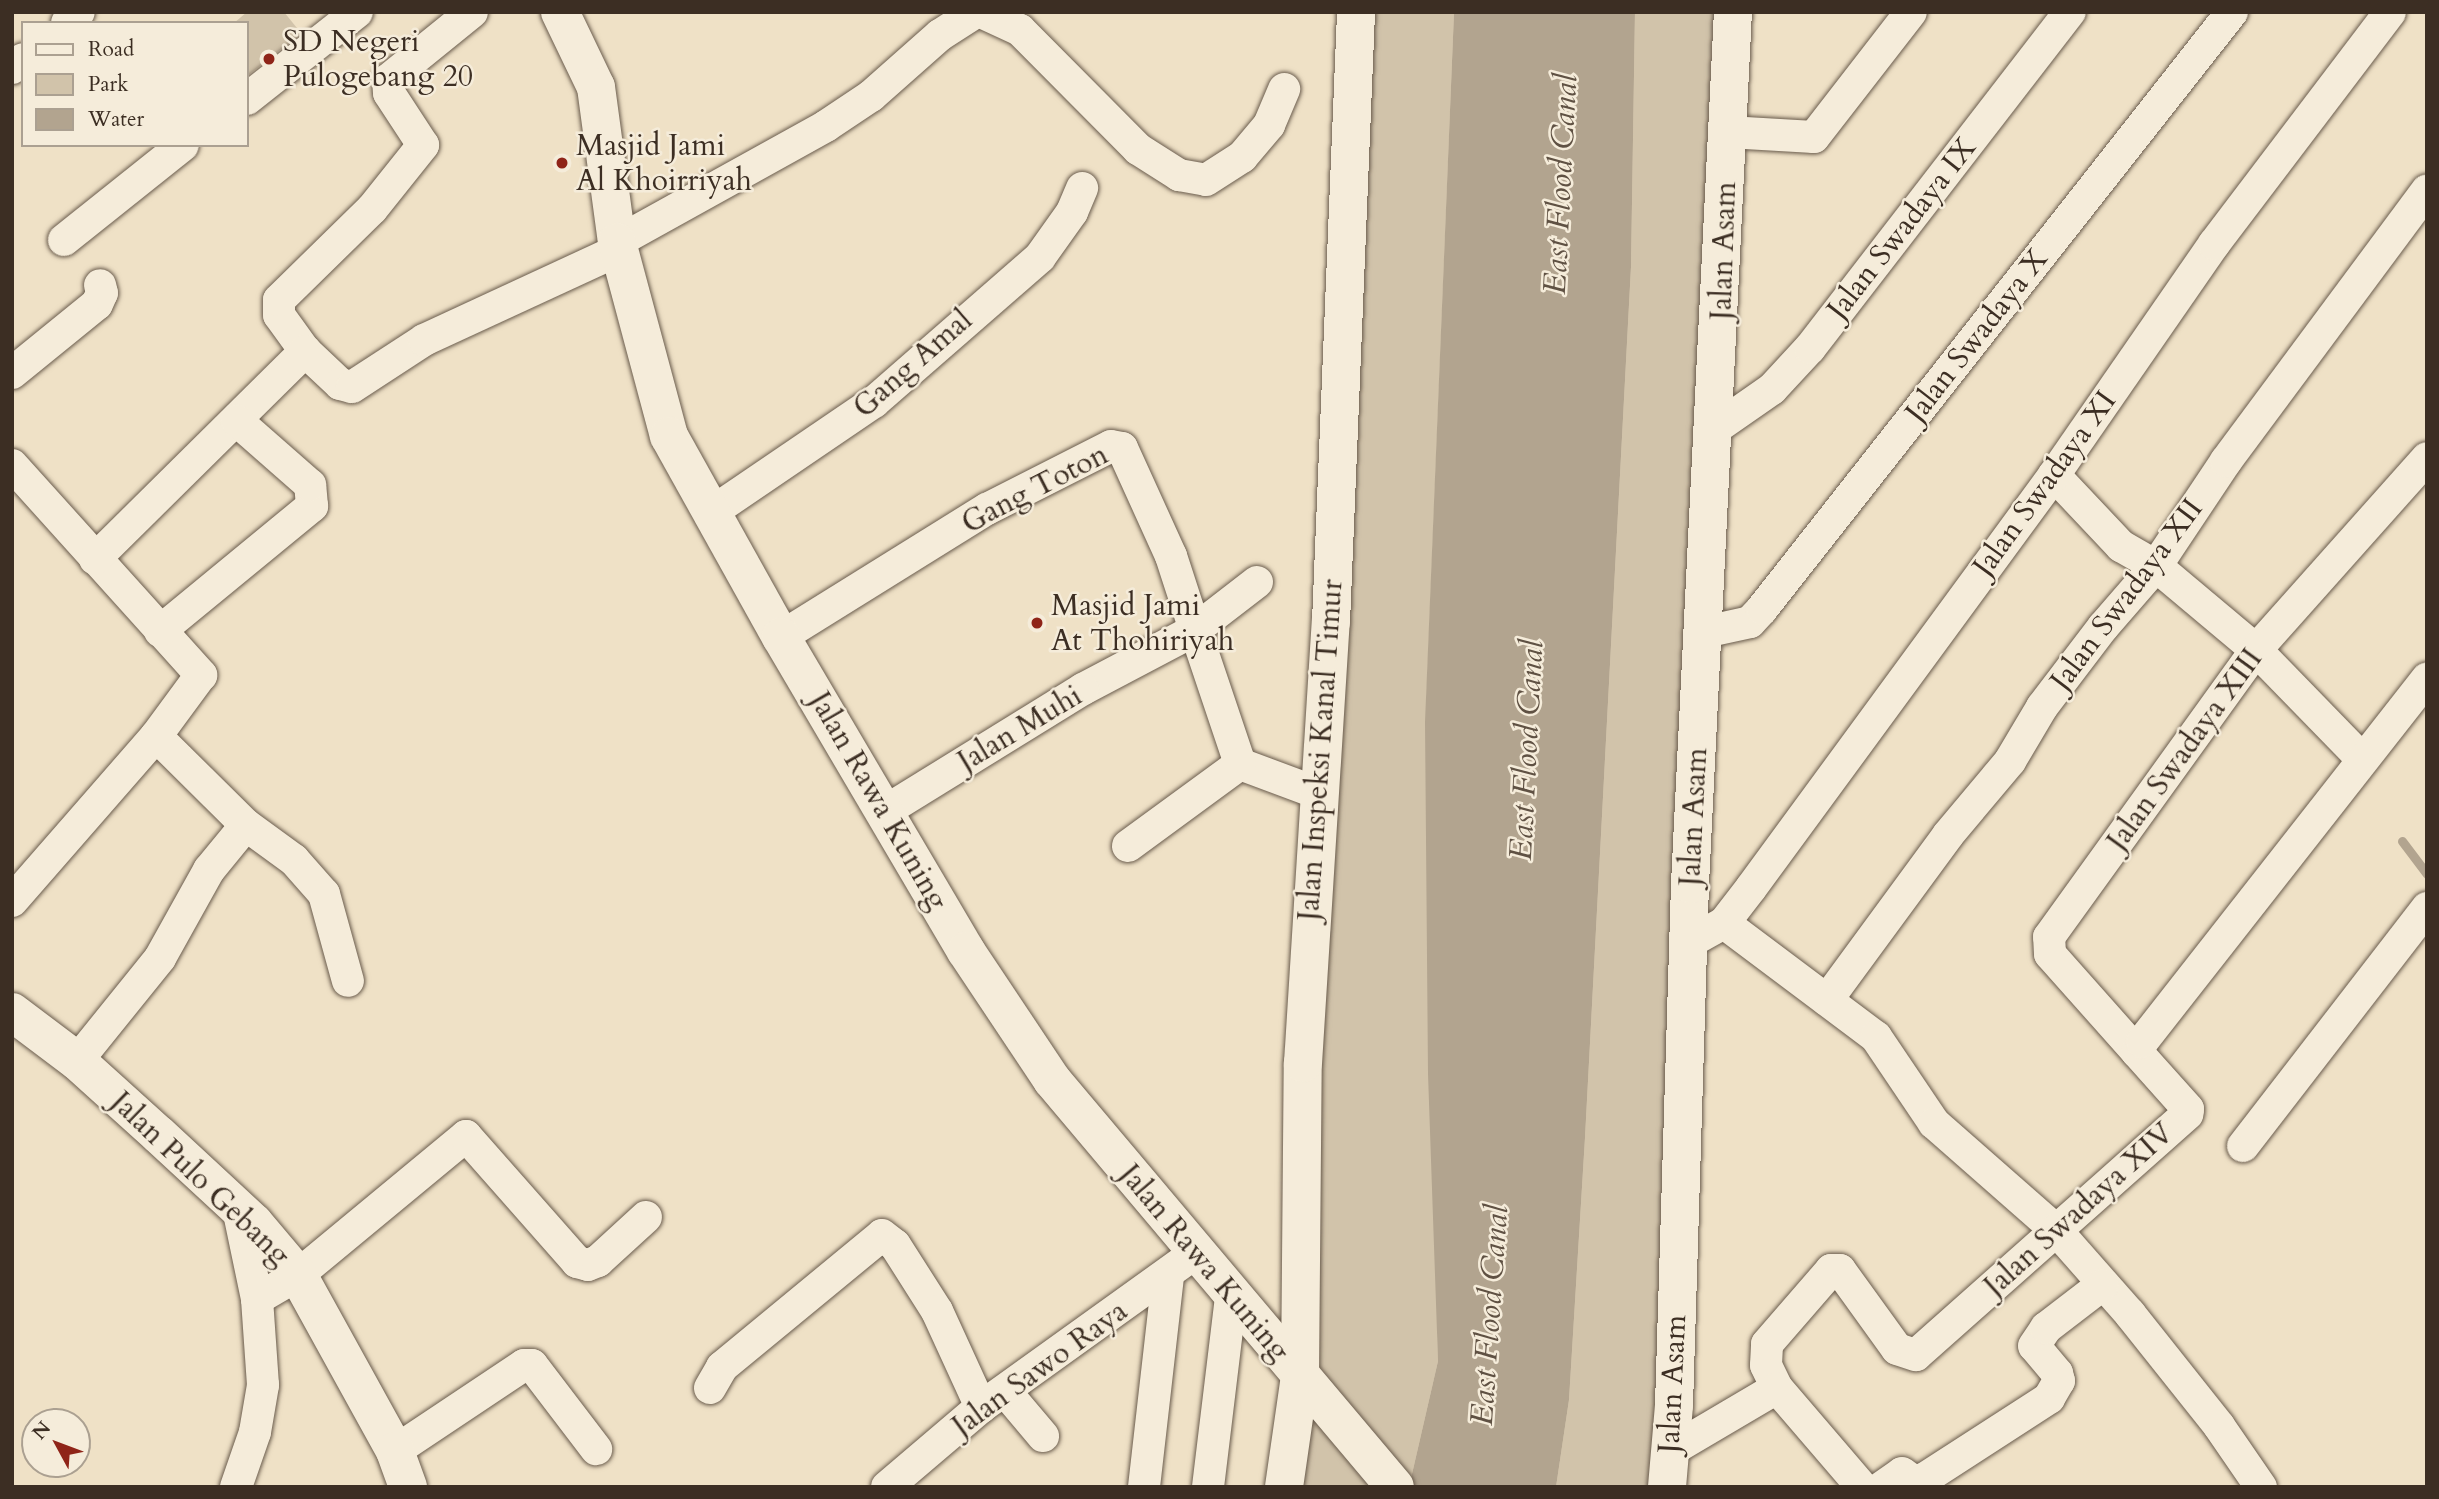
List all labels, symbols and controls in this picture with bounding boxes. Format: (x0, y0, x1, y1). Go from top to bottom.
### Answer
legend (21, 21, 248, 147)
place label: SD Negeri Pulogebang 20 (283, 24, 473, 94)
text: Road (88, 35, 134, 64)
marker: SD Negeri Pulogebang 20 (261, 51, 277, 67)
text: Park (88, 70, 128, 99)
water label: East Flood Canal (1536, 73, 1586, 295)
text: Water (88, 105, 144, 134)
place label: Masjid Jami Al Khoirriyah (576, 128, 752, 198)
street label: Jalan Swadaya IX (1820, 131, 1984, 327)
marker: Masjid Jami Al Khoirriyah (554, 155, 570, 171)
street label: Jalan Asam (1704, 181, 1744, 321)
street label: Jalan Swadaya X (1898, 242, 2056, 430)
street label: Gang Amal (846, 303, 980, 425)
street label: Jalan Swadaya XI (1966, 384, 2124, 584)
street label: Gang Toton (956, 437, 1114, 541)
street label: Jalan Swadaya XII (2043, 492, 2211, 698)
street label: Jalan Inspeksi Kanal Timur (1291, 578, 1351, 922)
place label: Masjid Jami At Thohiriyah (1051, 588, 1234, 658)
marker: Masjid Jami At Thohiriyah (1029, 615, 1045, 631)
water label: East Flood Canal (1502, 639, 1552, 861)
street label: Jalan Swadaya XIII (2100, 642, 2270, 858)
street label: Jalan Muhi (951, 678, 1089, 780)
street label: Jalan Rawa Kuning (801, 686, 955, 916)
street label: Jalan Asam (1672, 747, 1716, 887)
street label: Jalan Pulo Gebang (103, 1084, 297, 1274)
street label: Jalan Swadaya XIV (1977, 1115, 2181, 1305)
street label: Jalan Rawa Kuning (1111, 1157, 1297, 1369)
water label: East Flood Canal (1463, 1203, 1517, 1427)
street label: Jalan Sawo Raya (945, 1293, 1135, 1445)
street label: Jalan Asam (1651, 1314, 1695, 1454)
north arrow (21, 1408, 91, 1478)
text: N (26, 1416, 57, 1445)

